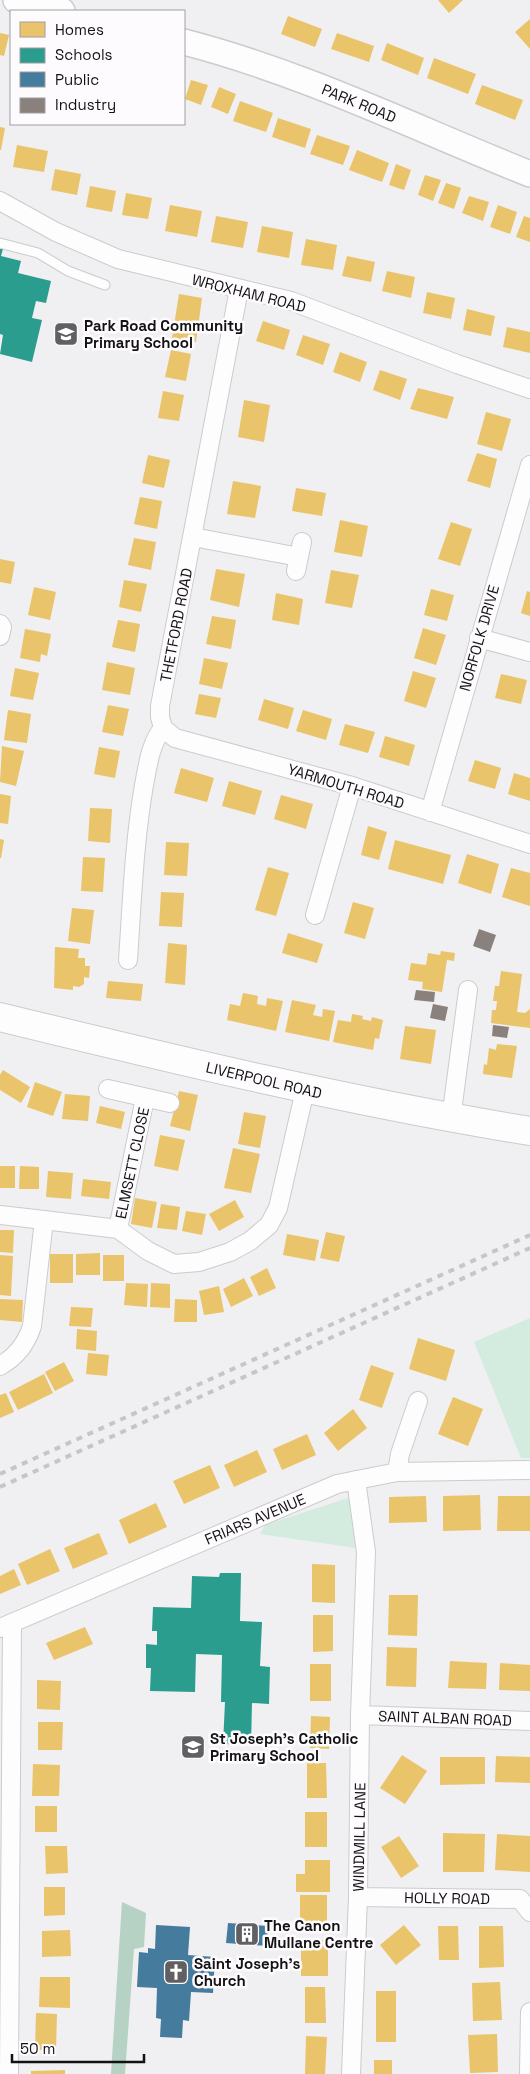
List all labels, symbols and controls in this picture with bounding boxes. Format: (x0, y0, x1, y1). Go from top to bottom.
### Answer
legend (10, 10, 185, 125)
text: Homes (55, 20, 104, 39)
text: Schools (55, 45, 113, 64)
text: Public (55, 70, 99, 89)
street label: PARK ROAD (319, 79, 399, 127)
text: Industry (55, 95, 116, 114)
street label: WROXHAM ROAD (190, 270, 308, 316)
place label: Park Road Community Primary School (84, 316, 243, 352)
school or university icon: Park Road Community Primary School (53, 321, 79, 347)
street label: THETFORD ROAD (156, 566, 196, 684)
street label: NORFOLK DRIVE (455, 583, 503, 693)
street label: YARMOUTH ROAD (285, 759, 407, 813)
street label: LIVERPOOL ROAD (204, 1057, 324, 1103)
street label: ELMSETT CLOSE (111, 1105, 153, 1221)
street label: FRIARS AVENUE (202, 1489, 308, 1549)
street label: SAINT ALBAN ROAD (378, 1706, 512, 1730)
place label: St Joseph's Catholic Primary School (210, 1729, 359, 1765)
school or university icon: St Joseph's Catholic Primary School (180, 1734, 206, 1760)
street label: WINDMILL LANE (349, 1782, 369, 1892)
street label: HOLLY ROAD (404, 1888, 490, 1908)
place label: The Canon Mullane Centre (264, 1916, 374, 1952)
building icon: The Canon Mullane Centre (234, 1921, 260, 1947)
place label: Saint Joseph's Church (194, 1954, 301, 1990)
church icon: Saint Joseph's Church (163, 1959, 189, 1985)
scale bar (12, 2032, 145, 2064)
text: 50 m (20, 2039, 55, 2058)

